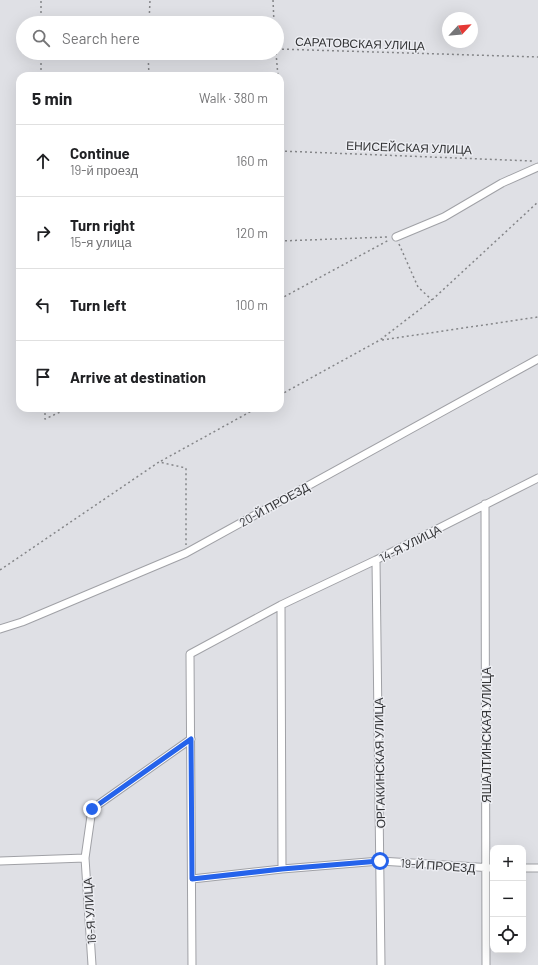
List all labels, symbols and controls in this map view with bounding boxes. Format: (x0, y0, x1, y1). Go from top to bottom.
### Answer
north arrow (442, 12, 478, 48)
search box (16, 16, 284, 60)
icon: search (30, 27, 52, 49)
text: Search here (62, 29, 140, 47)
street label: САРАТОВСКАЯ УЛИЦА (295, 34, 425, 53)
text: 5 min (32, 88, 72, 108)
text: Walk · 380 m (199, 90, 268, 106)
street label: ЕНИСЕЙСКАЯ УЛИЦА (346, 138, 472, 157)
text: Continue (70, 144, 130, 162)
icon: ahead (32, 150, 54, 172)
text: 160 m (236, 153, 268, 169)
text: 19-й проезд (70, 162, 138, 178)
text: Turn right (70, 216, 135, 234)
icon: right (32, 222, 54, 244)
text: 120 m (236, 225, 268, 241)
text: 15-я улица (70, 234, 132, 250)
icon: left (32, 294, 54, 316)
text: Turn left (70, 296, 126, 314)
text: 100 m (235, 297, 268, 313)
icon: arrive (32, 366, 54, 388)
text: Arrive at destination (70, 368, 206, 386)
street label: 20-Й ПРОЕЗД (237, 479, 312, 530)
street label: 14-Я УЛИЦА (377, 522, 444, 565)
street label: ЯШАЛТИНСКАЯ УЛИЦА (479, 667, 494, 803)
street label: ОРГАКИНСКАЯ УЛИЦА (371, 698, 388, 828)
route end (83, 800, 101, 818)
map controls (490, 845, 526, 953)
button: + (490, 845, 526, 881)
route start (371, 852, 389, 870)
street label: 19-Й ПРОЕЗД (400, 855, 476, 876)
street label: 16-Я УЛИЦА (80, 877, 99, 945)
button: − (490, 881, 526, 917)
button: locate (490, 917, 526, 953)

